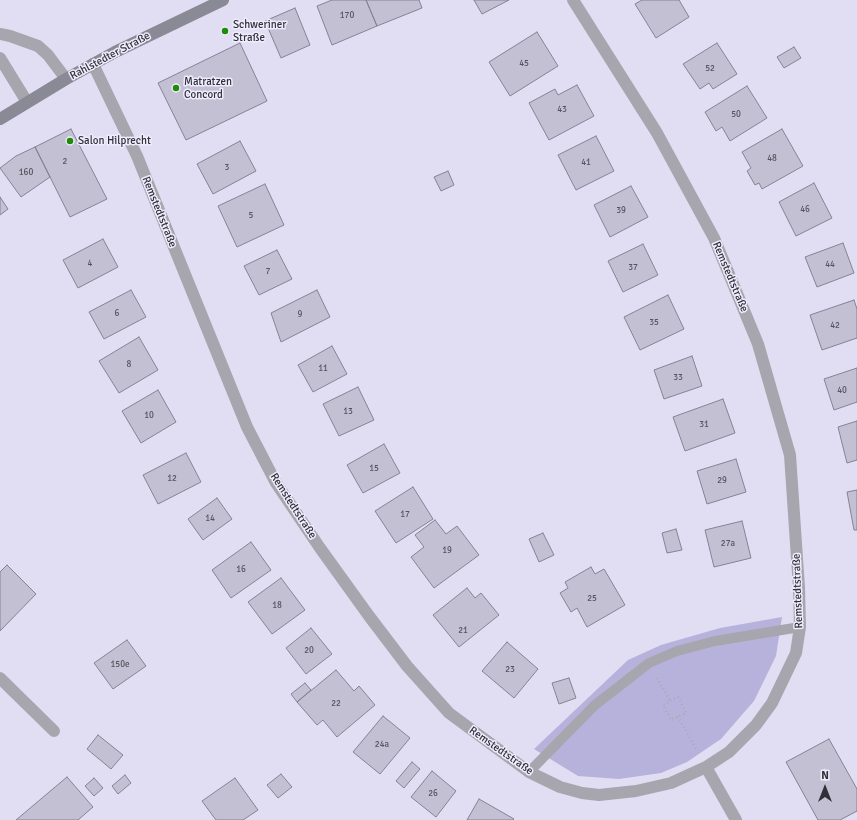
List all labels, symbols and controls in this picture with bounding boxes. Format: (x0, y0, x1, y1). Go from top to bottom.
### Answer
house number: 170 (340, 11, 354, 21)
place label: Schweriner Straße (233, 18, 286, 44)
marker: Schweriner Straße (220, 26, 230, 36)
street label: Rahlstedter Straße (68, 29, 152, 83)
house number: 45 (519, 59, 529, 69)
house number: 52 (705, 64, 715, 74)
place label: Matratzen Concord (184, 75, 232, 101)
marker: Matratzen Concord (171, 83, 181, 93)
house number: 43 (557, 105, 567, 115)
house number: 50 (731, 110, 741, 120)
place label: Salon Hilprecht (78, 134, 151, 148)
marker: Salon Hilprecht (65, 136, 75, 146)
house number: 48 (767, 154, 777, 164)
house number: 2 (63, 157, 67, 167)
house number: 41 (581, 158, 591, 168)
house number: 3 (225, 163, 229, 173)
house number: 160 (19, 168, 33, 178)
street label: Remstedtstraße (139, 175, 179, 249)
house number: 46 (800, 205, 810, 215)
house number: 39 (616, 206, 626, 216)
house number: 5 (249, 211, 253, 221)
street label: Remstedtstraße (709, 240, 751, 314)
house number: 4 (88, 259, 92, 269)
house number: 44 (825, 260, 835, 270)
house number: 37 (628, 263, 638, 273)
house number: 7 (266, 267, 270, 277)
house number: 6 (115, 309, 119, 319)
house number: 9 (298, 310, 302, 320)
house number: 35 (649, 318, 659, 328)
house number: 42 (830, 321, 840, 331)
house number: 8 (127, 360, 131, 370)
house number: 11 (318, 364, 328, 374)
house number: 33 (673, 373, 683, 383)
house number: 40 (837, 386, 847, 396)
house number: 13 (343, 407, 353, 417)
house number: 10 (144, 411, 154, 421)
house number: 31 (699, 420, 709, 430)
house number: 15 (369, 464, 379, 474)
street label: Remstedtstraße (267, 471, 319, 541)
house number: 12 (167, 474, 177, 484)
house number: 29 (717, 476, 727, 486)
house number: 17 (400, 510, 410, 520)
house number: 14 (205, 514, 215, 524)
house number: 27a (721, 539, 735, 549)
house number: 19 (442, 546, 452, 556)
street label: Remstedtstraße (790, 553, 806, 629)
house number: 16 (236, 565, 246, 575)
house number: 25 (587, 594, 597, 604)
house number: 18 (272, 601, 282, 611)
house number: 21 (458, 626, 468, 636)
house number: 20 (304, 646, 314, 656)
house number: 150e (110, 660, 130, 670)
house number: 23 (505, 665, 515, 675)
house number: 22 (331, 699, 341, 709)
street label: Remstedtstraße (466, 724, 536, 778)
house number: 24a (375, 740, 389, 750)
north arrow (805, 768, 845, 808)
text: N (821, 769, 829, 782)
house number: 26 (428, 789, 438, 799)

